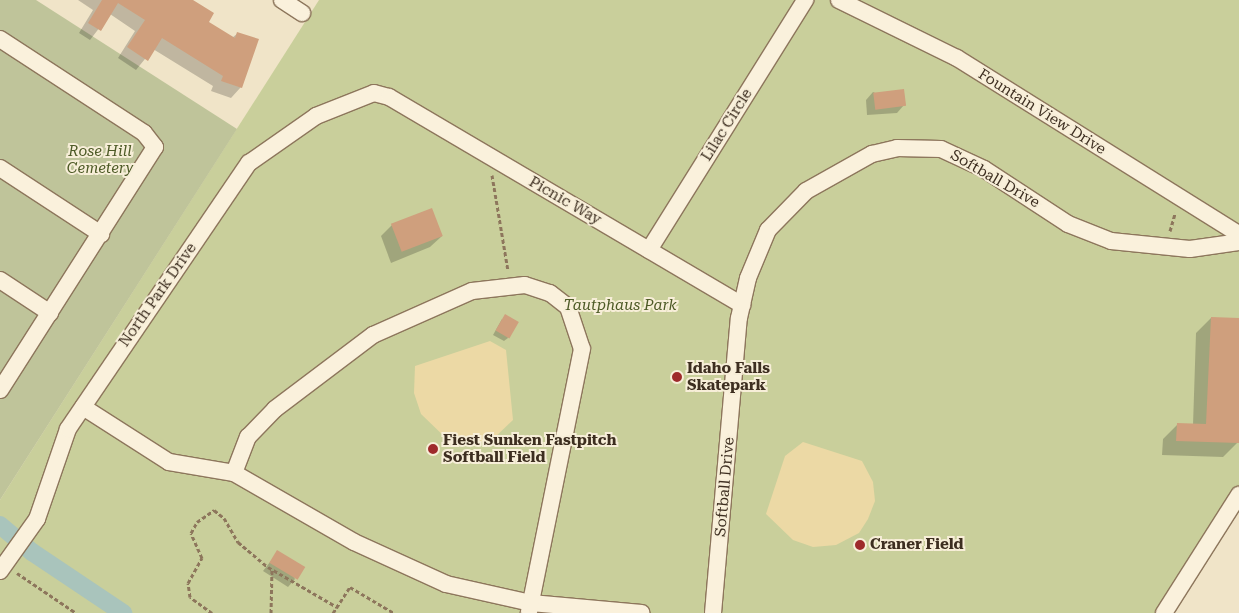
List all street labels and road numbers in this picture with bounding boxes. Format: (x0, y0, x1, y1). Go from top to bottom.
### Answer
street label: Fountain View Drive (975, 65, 1109, 159)
street label: Lilac Circle (698, 86, 756, 164)
street label: Softball Drive (947, 146, 1043, 212)
street label: Picnic Way (526, 173, 604, 229)
street label: North Park Drive (115, 240, 201, 350)
street label: Softball Drive (712, 436, 738, 538)

